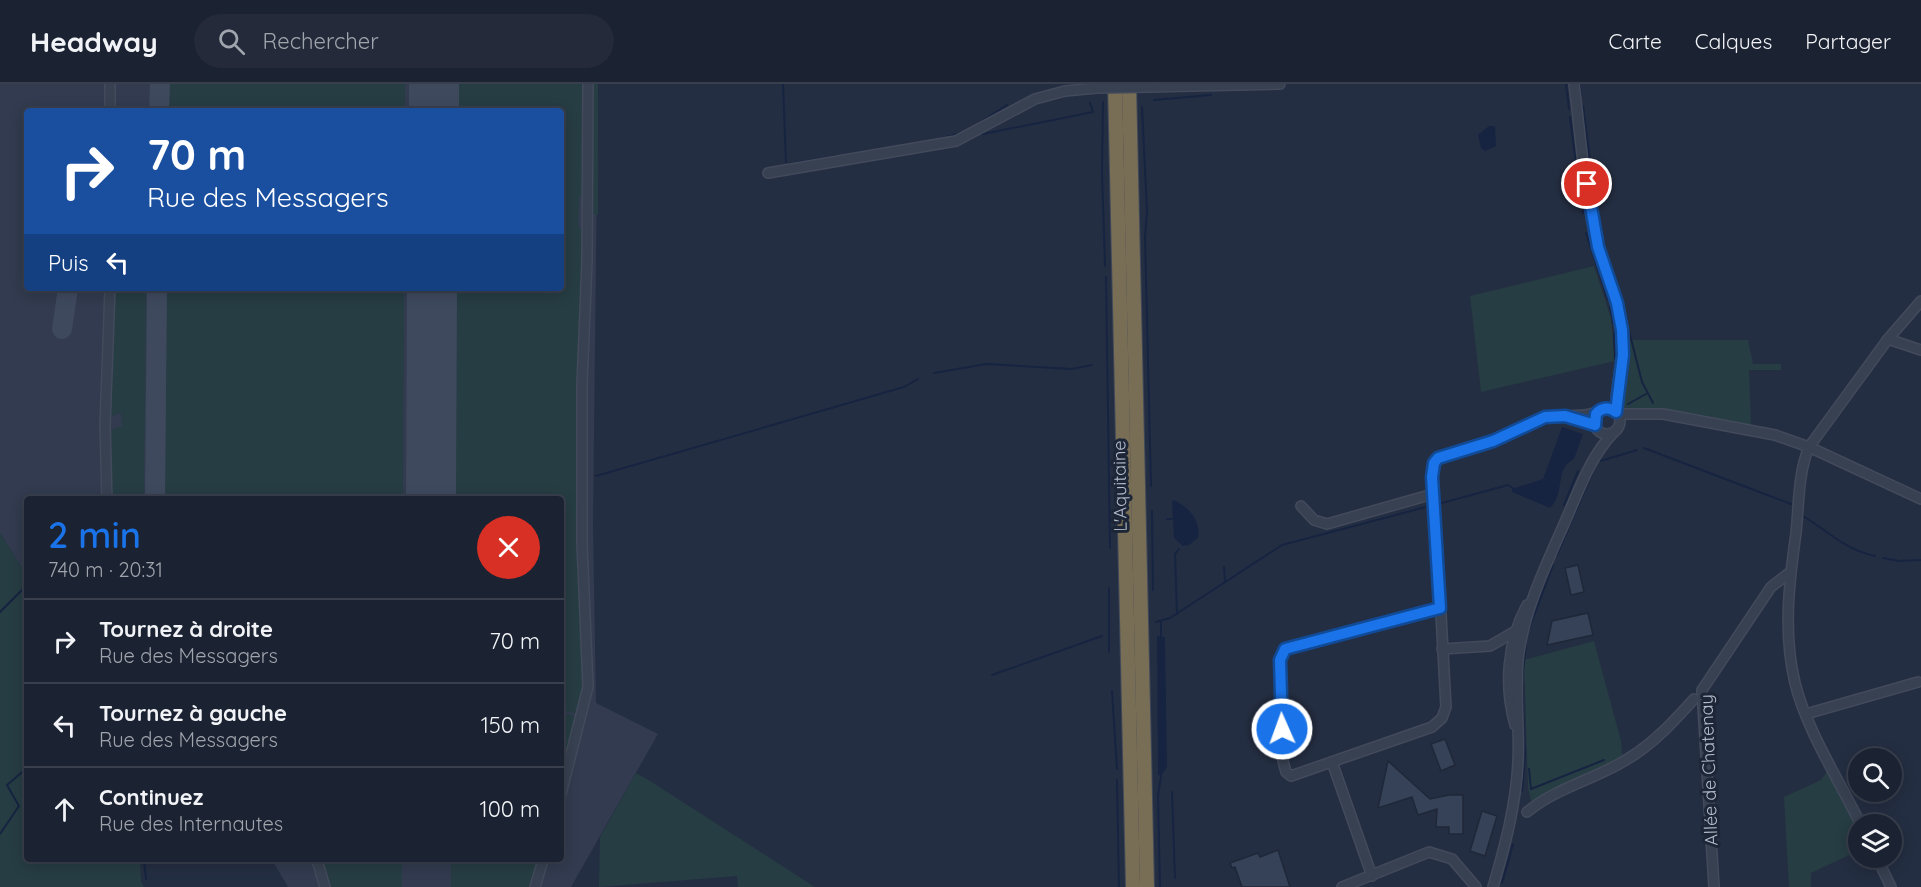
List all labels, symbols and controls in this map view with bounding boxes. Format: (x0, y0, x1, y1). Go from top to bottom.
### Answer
search box (194, 14, 614, 68)
text: Headway (30, 24, 158, 59)
icon: search (215, 25, 248, 58)
text: Rechercher (263, 27, 379, 55)
text: Carte (1608, 28, 1662, 54)
text: Calques (1695, 28, 1772, 54)
text: Partager (1805, 28, 1891, 54)
text: 70 m (147, 128, 246, 181)
icon: right (48, 132, 126, 210)
pin (1561, 158, 1612, 209)
icon: arrive (1570, 167, 1603, 200)
text: Rue des Messagers (147, 180, 389, 214)
icon: left (101, 246, 134, 279)
text: Puis (48, 249, 89, 277)
street label: L'Aquitaine (1107, 440, 1132, 532)
text: 2 min (48, 512, 141, 557)
button: close (477, 516, 540, 579)
text: 740 m · 20:31 (48, 557, 163, 582)
text: Tournez à droite (99, 615, 273, 643)
icon: right (48, 625, 81, 658)
text: 70 m (490, 627, 540, 655)
text: Rue des Messagers (99, 643, 278, 668)
street label: Allée de Chatenay (1694, 694, 1723, 846)
position arrow (1250, 697, 1314, 761)
text: Tournez à gauche (99, 699, 287, 727)
icon: left (48, 709, 81, 742)
text: 150 m (481, 711, 540, 739)
text: Rue des Messagers (99, 727, 278, 752)
map controls (1848, 748, 1902, 868)
button: search (1848, 748, 1902, 802)
text: Continuez (99, 783, 203, 811)
icon: ahead (48, 793, 81, 826)
text: 100 m (480, 795, 540, 823)
text: Rue des Internautes (99, 811, 283, 836)
button: layers (1848, 814, 1902, 868)

